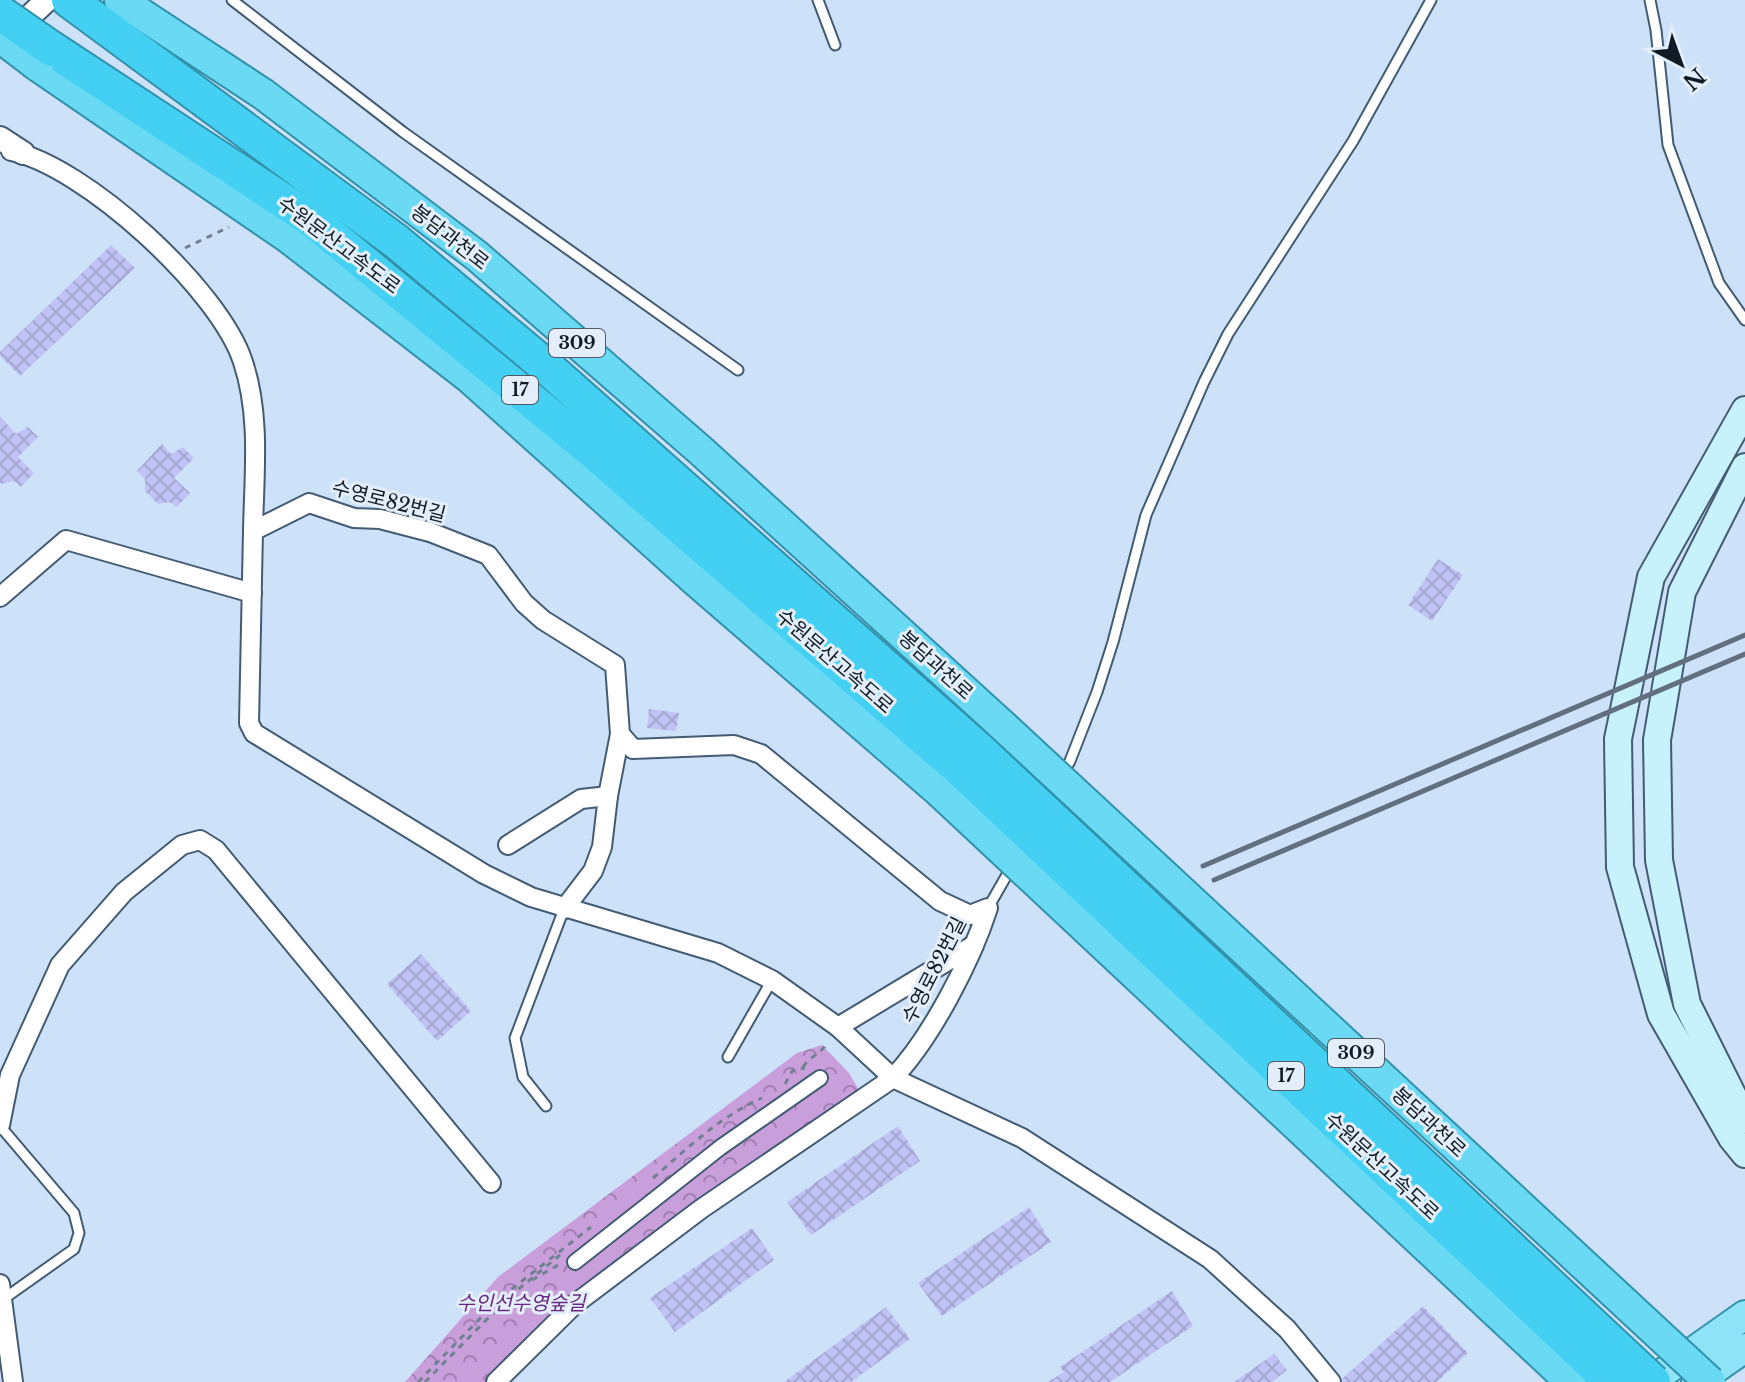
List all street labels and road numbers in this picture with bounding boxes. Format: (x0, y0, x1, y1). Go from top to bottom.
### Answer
street label: 수원문산고속도로 (273, 191, 405, 299)
street label: 봉담과천로 (406, 199, 494, 275)
road number: 309 (549, 329, 605, 357)
road number: 17 (502, 376, 538, 404)
street label: 수영로82번길 (330, 475, 448, 527)
street label: 수원문산고속도로 (772, 604, 898, 718)
street label: 봉담과천로 (894, 625, 978, 705)
street label: 수영로82번길 (897, 913, 971, 1027)
road number: 309 (1328, 1039, 1384, 1067)
road number: 17 (1268, 1062, 1304, 1090)
street label: 봉담과천로 (1387, 1082, 1471, 1162)
street label: 수원문산고속도로 (1320, 1107, 1444, 1225)

